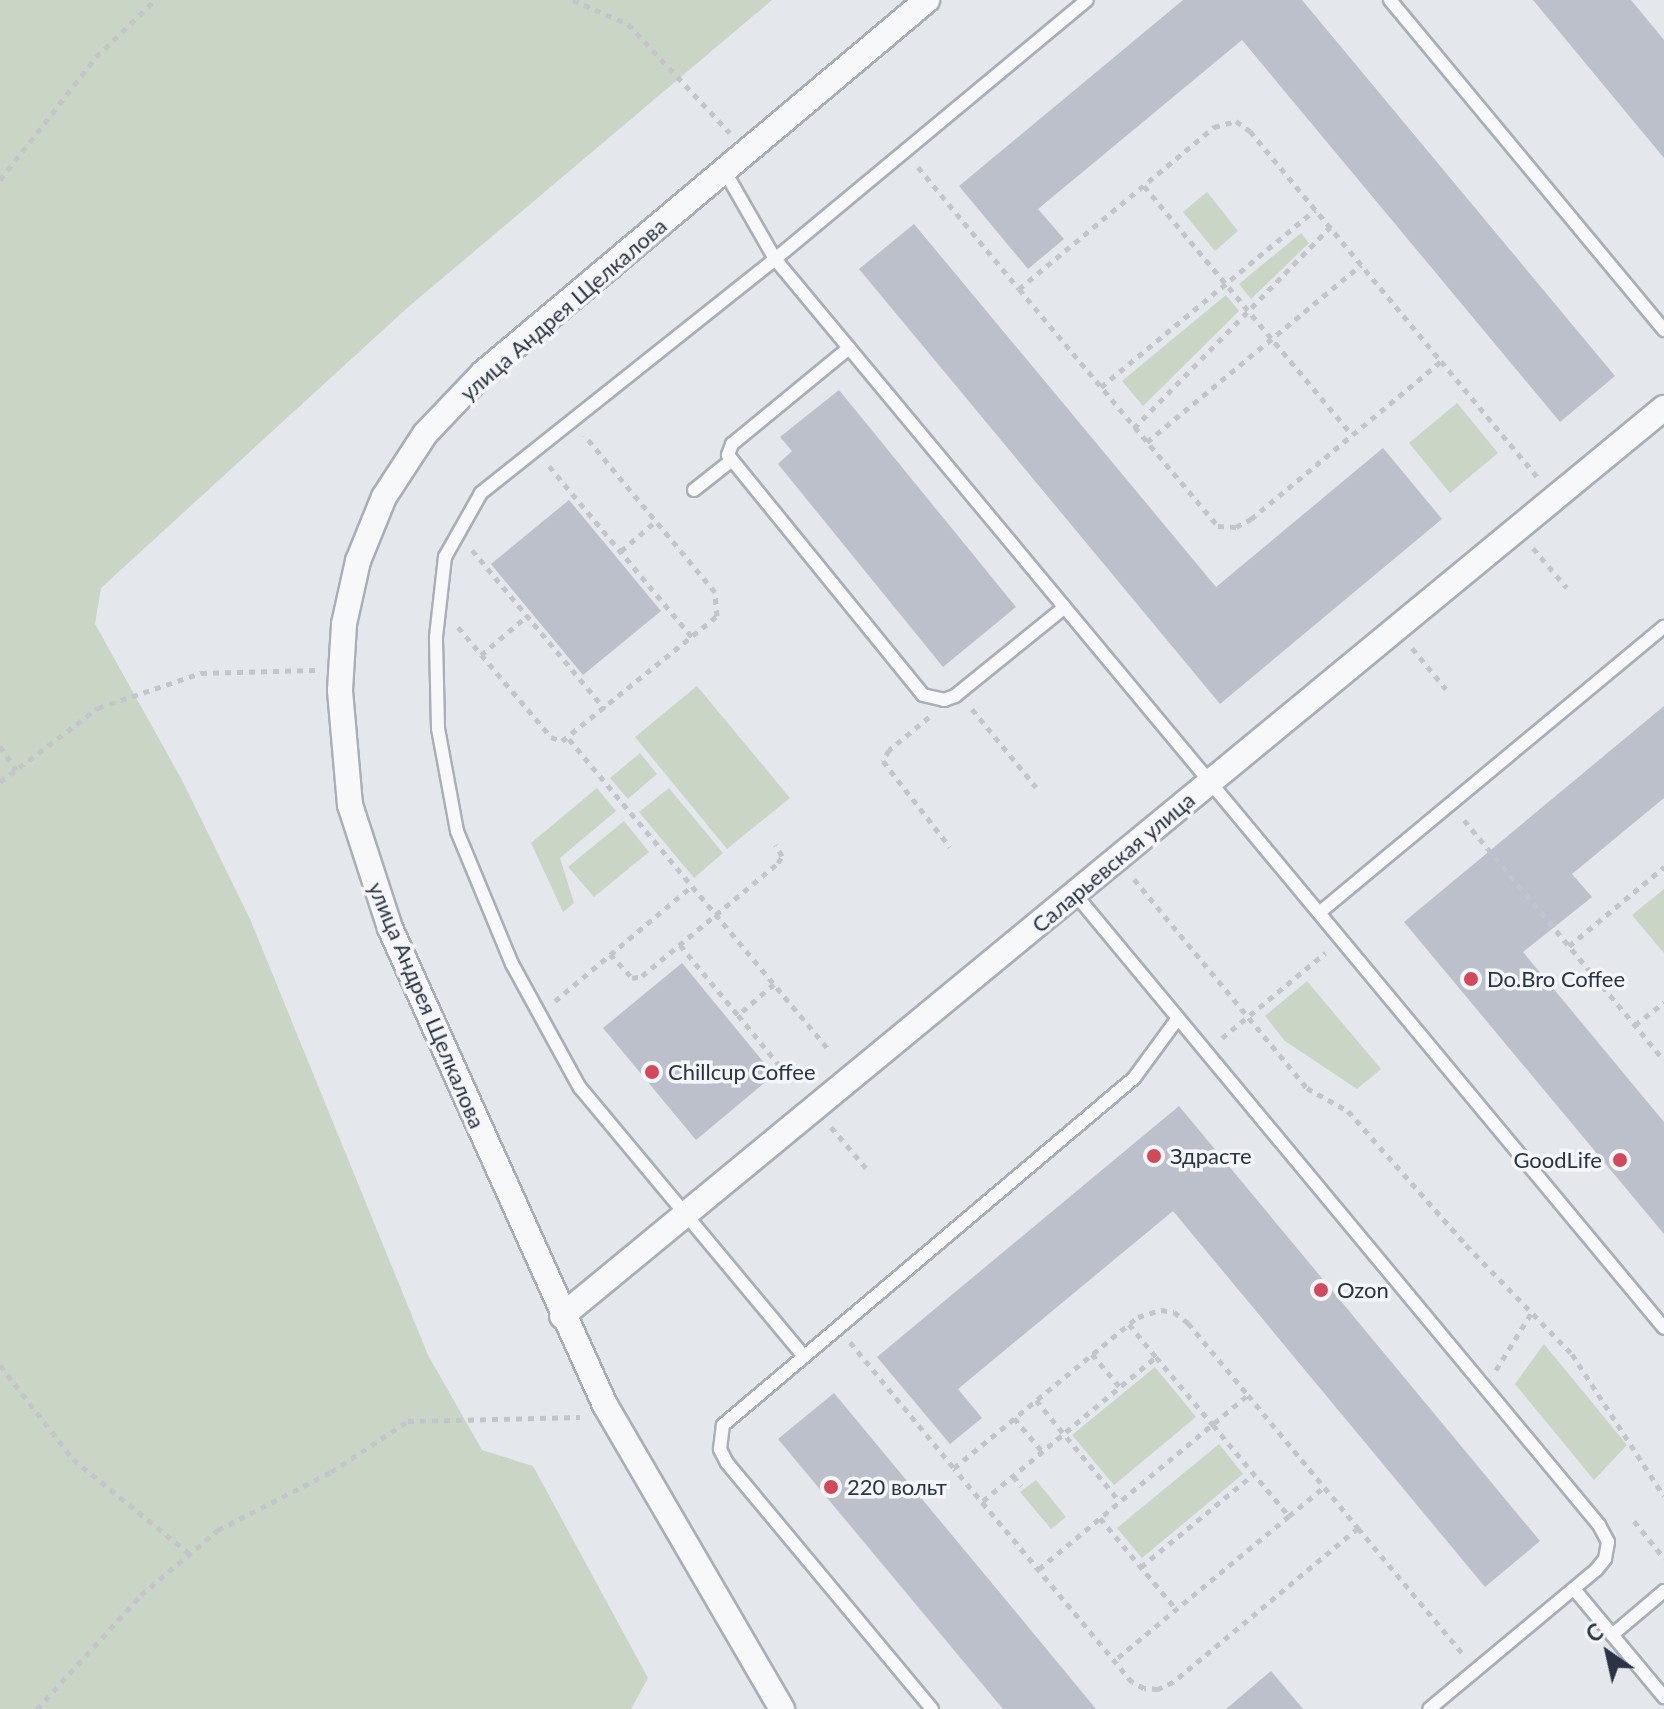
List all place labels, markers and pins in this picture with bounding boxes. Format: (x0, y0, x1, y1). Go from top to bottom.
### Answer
place label: Do.Bro Coffee (1487, 966, 1625, 992)
marker: Do.Bro Coffee (1462, 970, 1480, 988)
place label: Chillcup Coffee (668, 1059, 816, 1085)
marker: Chillcup Coffee (643, 1063, 661, 1081)
place label: Здрасте (1170, 1143, 1252, 1169)
marker: Здрасте (1145, 1147, 1163, 1165)
place label: GoodLife (1513, 1147, 1602, 1173)
marker: GoodLife (1609, 1149, 1631, 1171)
place label: Ozon (1337, 1277, 1389, 1303)
marker: Ozon (1312, 1281, 1330, 1299)
place label: 220 вольт (847, 1474, 947, 1500)
marker: 220 вольт (822, 1478, 840, 1496)

